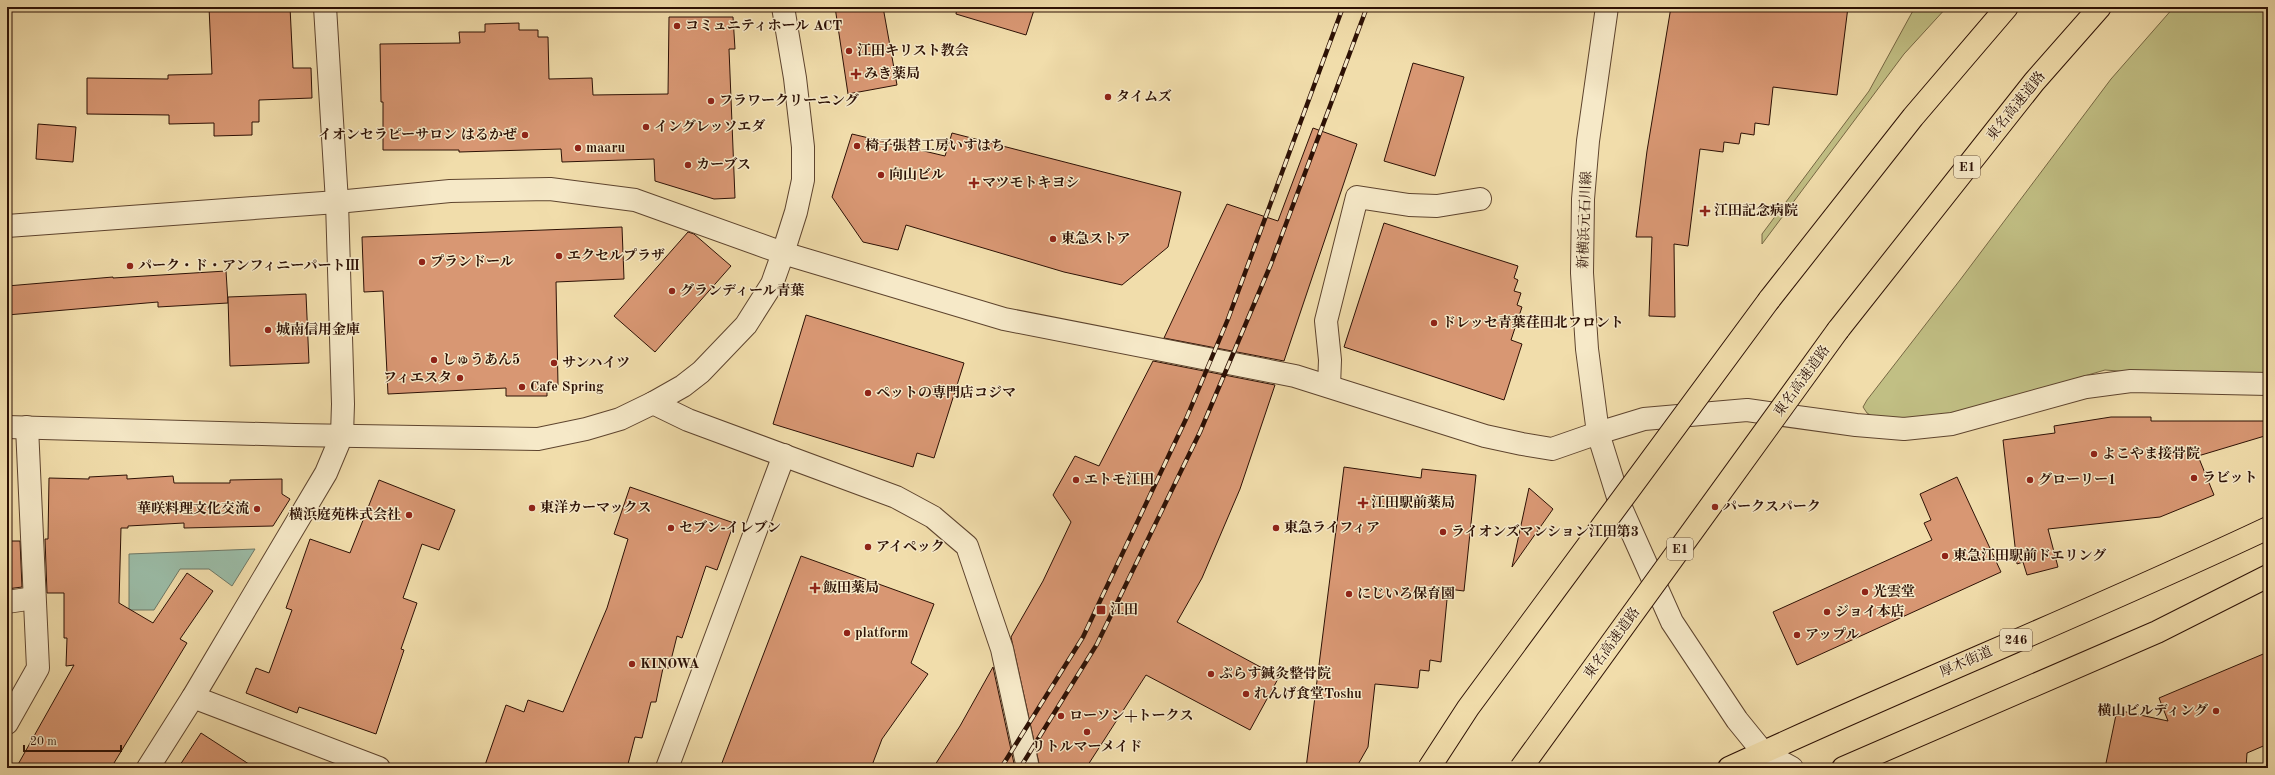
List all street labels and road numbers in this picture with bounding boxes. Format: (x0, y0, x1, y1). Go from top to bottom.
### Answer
street label: 東名高速道路 (1983, 68, 2048, 143)
road number: E1 (1954, 156, 1980, 178)
street label: 新横浜元石川線 (1575, 171, 1594, 269)
street label: 東名高速道路 (1771, 342, 1832, 419)
road number: E1 (1667, 538, 1693, 560)
street label: 東名高速道路 (1581, 604, 1642, 681)
road number: 246 (2000, 629, 2032, 651)
street label: 厚木街道 (1937, 643, 1994, 680)

